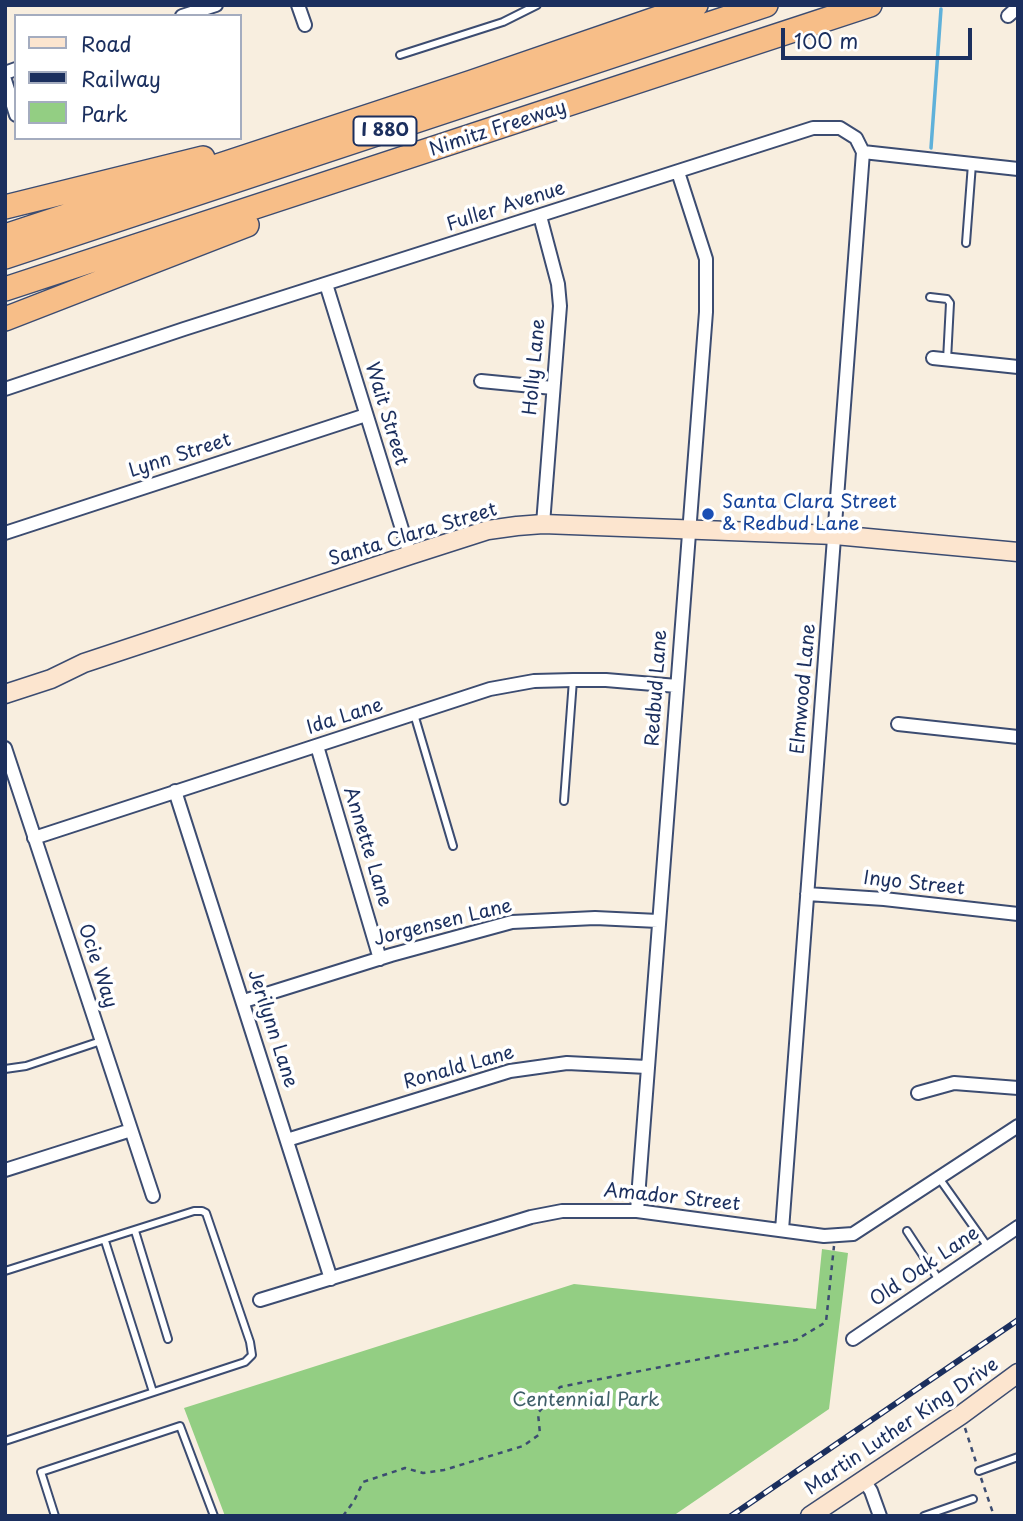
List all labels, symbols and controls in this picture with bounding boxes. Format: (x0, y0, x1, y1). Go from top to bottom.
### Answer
legend (14, 14, 242, 140)
scale bar (785, 14, 976, 58)
text: 100 m (794, 24, 858, 56)
text: Road (81, 27, 132, 59)
text: Railway (81, 62, 161, 94)
street label: Nimitz Freeway (427, 96, 569, 162)
text: Park (81, 97, 128, 129)
road number: I 880 (354, 116, 416, 146)
street label: Fuller Avenue (444, 177, 568, 237)
street label: Holly Lane (519, 318, 551, 416)
street label: Wait Street (359, 360, 413, 468)
street label: Lynn Street (126, 429, 234, 483)
place label: Santa Clara Street & Redbud Lane (722, 492, 897, 536)
street label: Santa Clara Street (326, 499, 500, 571)
marker: Santa Clara Street & Redbud Lane (700, 506, 716, 522)
street label: Elmwood Lane (787, 623, 821, 755)
street label: Redbud Lane (642, 629, 672, 747)
street label: Ida Lane (304, 694, 386, 740)
street label: Annette Lane (338, 784, 396, 910)
street label: Inyo Street (862, 867, 966, 901)
street label: Jorgensen Lane (371, 895, 515, 951)
street label: Ocie Way (73, 921, 121, 1011)
street label: Jerilynn Lane (242, 967, 302, 1091)
street label: Ronald Lane (401, 1041, 517, 1095)
street label: Amador Street (603, 1180, 741, 1216)
street label: Old Oak Lane (866, 1222, 984, 1312)
street label: Martin Luther King Drive (801, 1354, 1003, 1500)
park label: Centennial Park (512, 1390, 660, 1412)

